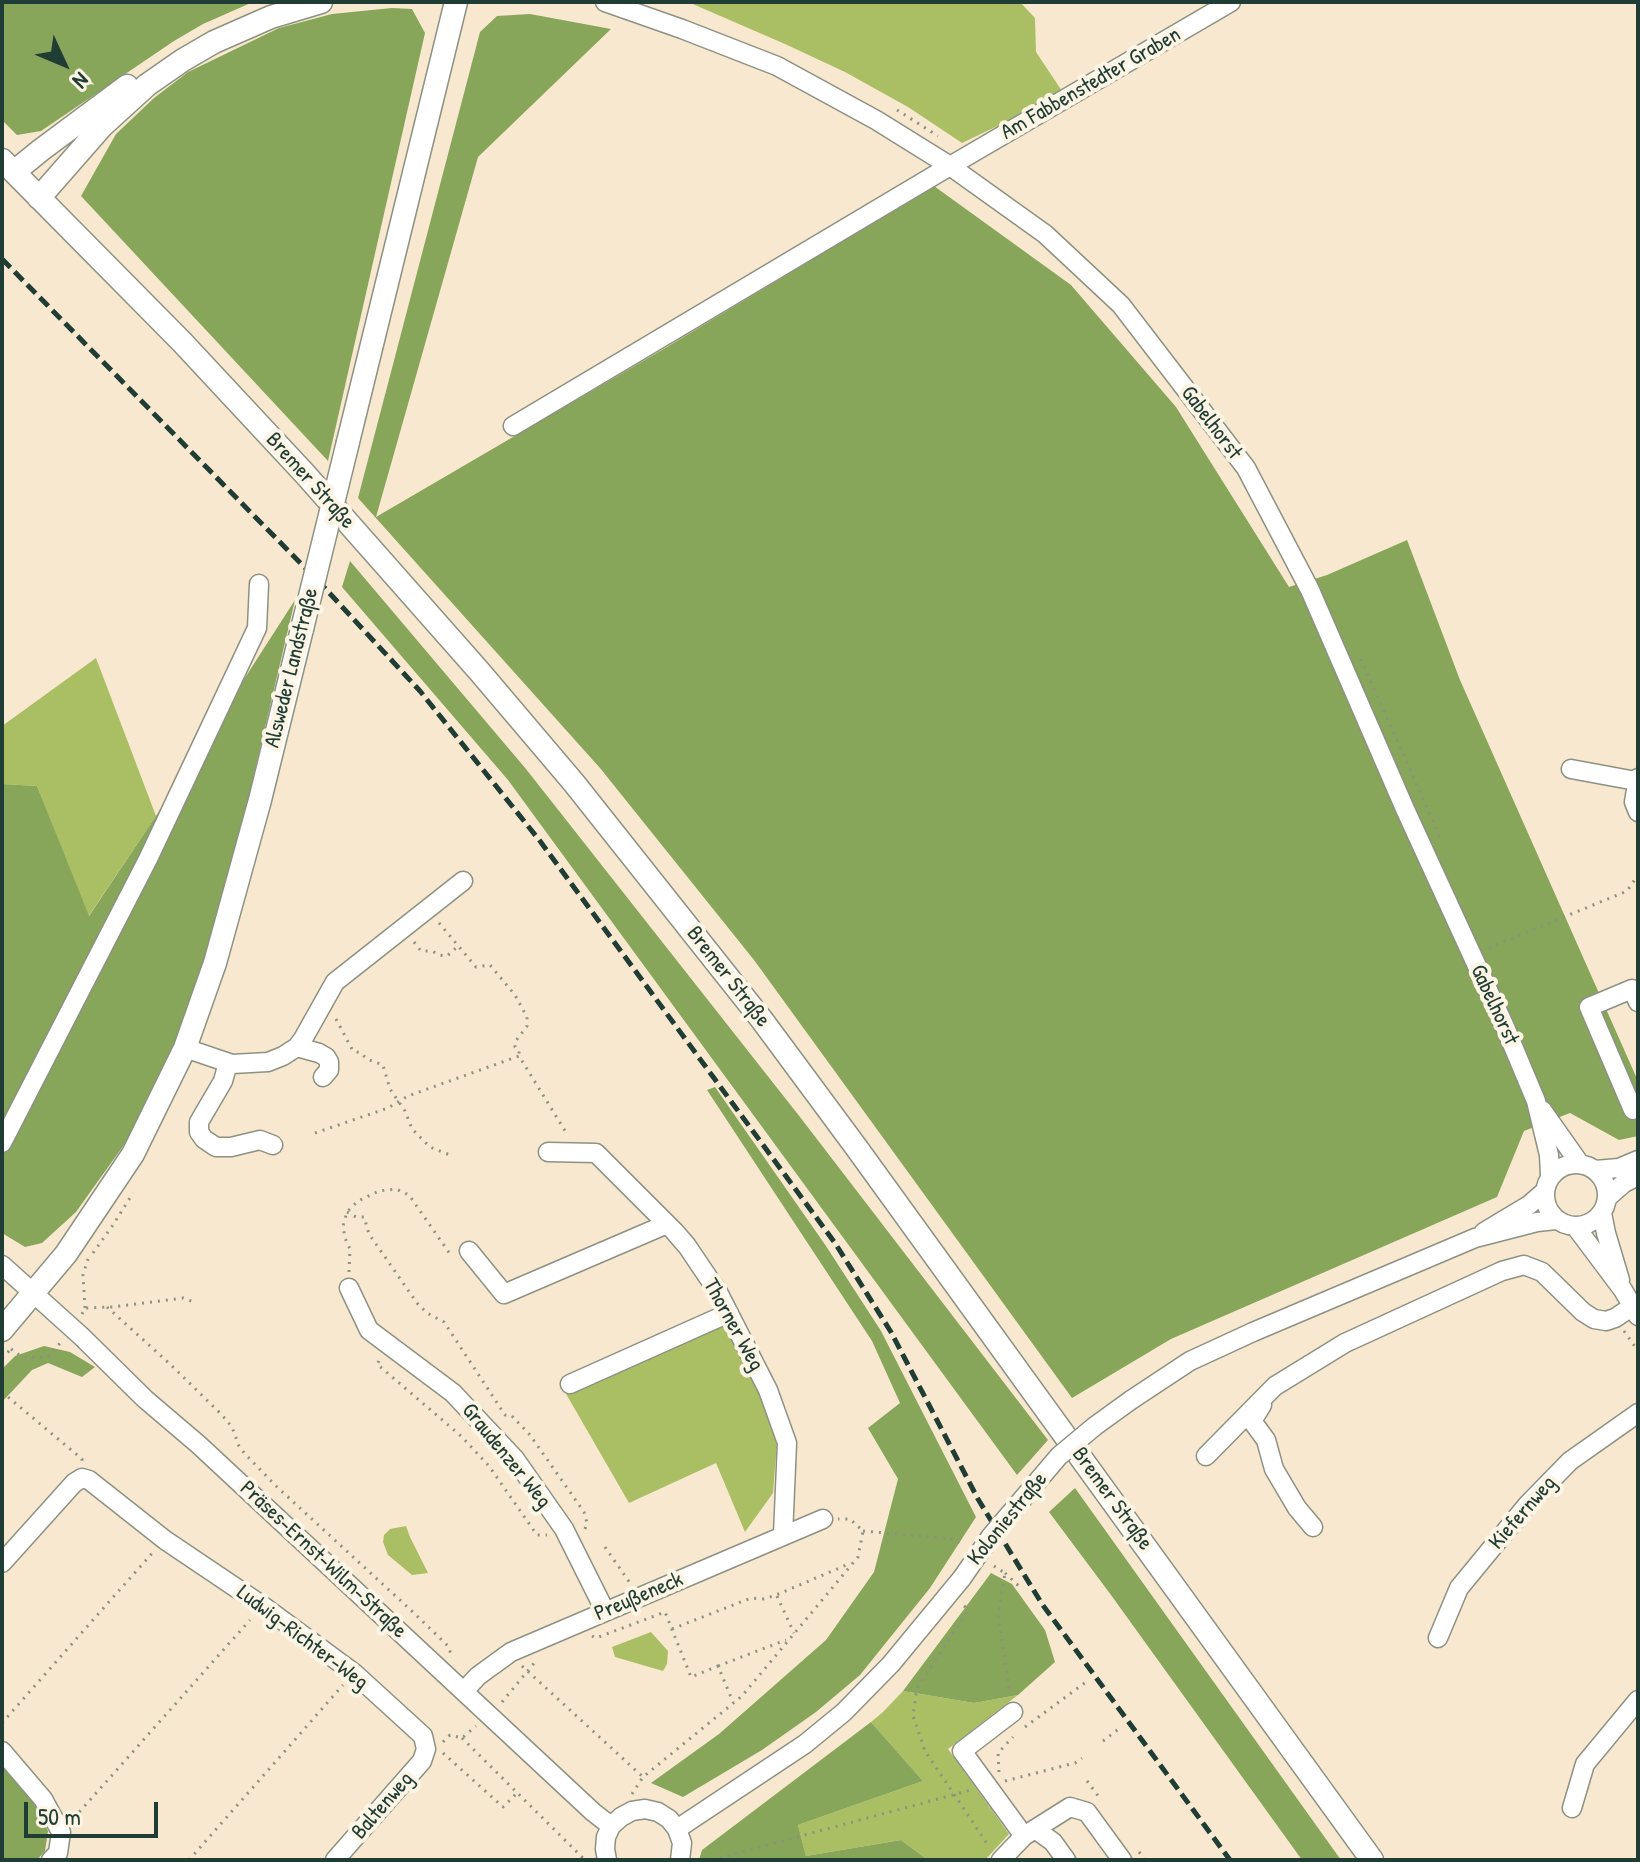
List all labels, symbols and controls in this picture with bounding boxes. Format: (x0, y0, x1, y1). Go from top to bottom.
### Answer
street label: Am Fabbenstedter Graben (996, 22, 1186, 146)
north arrow (24, 24, 104, 104)
text: N (66, 66, 96, 95)
street label: Gabelhorst (1175, 381, 1247, 465)
street label: Bremer Straße (260, 427, 360, 535)
street label: Alsweder Landstraße (259, 585, 325, 751)
street label: Bremer Straße (680, 921, 776, 1033)
street label: Gabelhorst (1464, 961, 1524, 1049)
street label: Thorner Weg (697, 1274, 769, 1376)
street label: Graudenzer Weg (456, 1398, 556, 1514)
street label: Bremer Straße (1066, 1442, 1158, 1556)
street label: Koloniestraße (962, 1467, 1054, 1571)
street label: Kiefernweg (1484, 1471, 1562, 1555)
street label: Präses-Ernst-Wilm-Straße (234, 1476, 412, 1644)
street label: Preußeneck (591, 1567, 687, 1627)
street label: Ludwig-Richter-Weg (231, 1580, 373, 1696)
street label: Baltenweg (347, 1767, 419, 1845)
scale bar (28, 1786, 162, 1836)
text: 50 m (38, 1800, 81, 1832)

